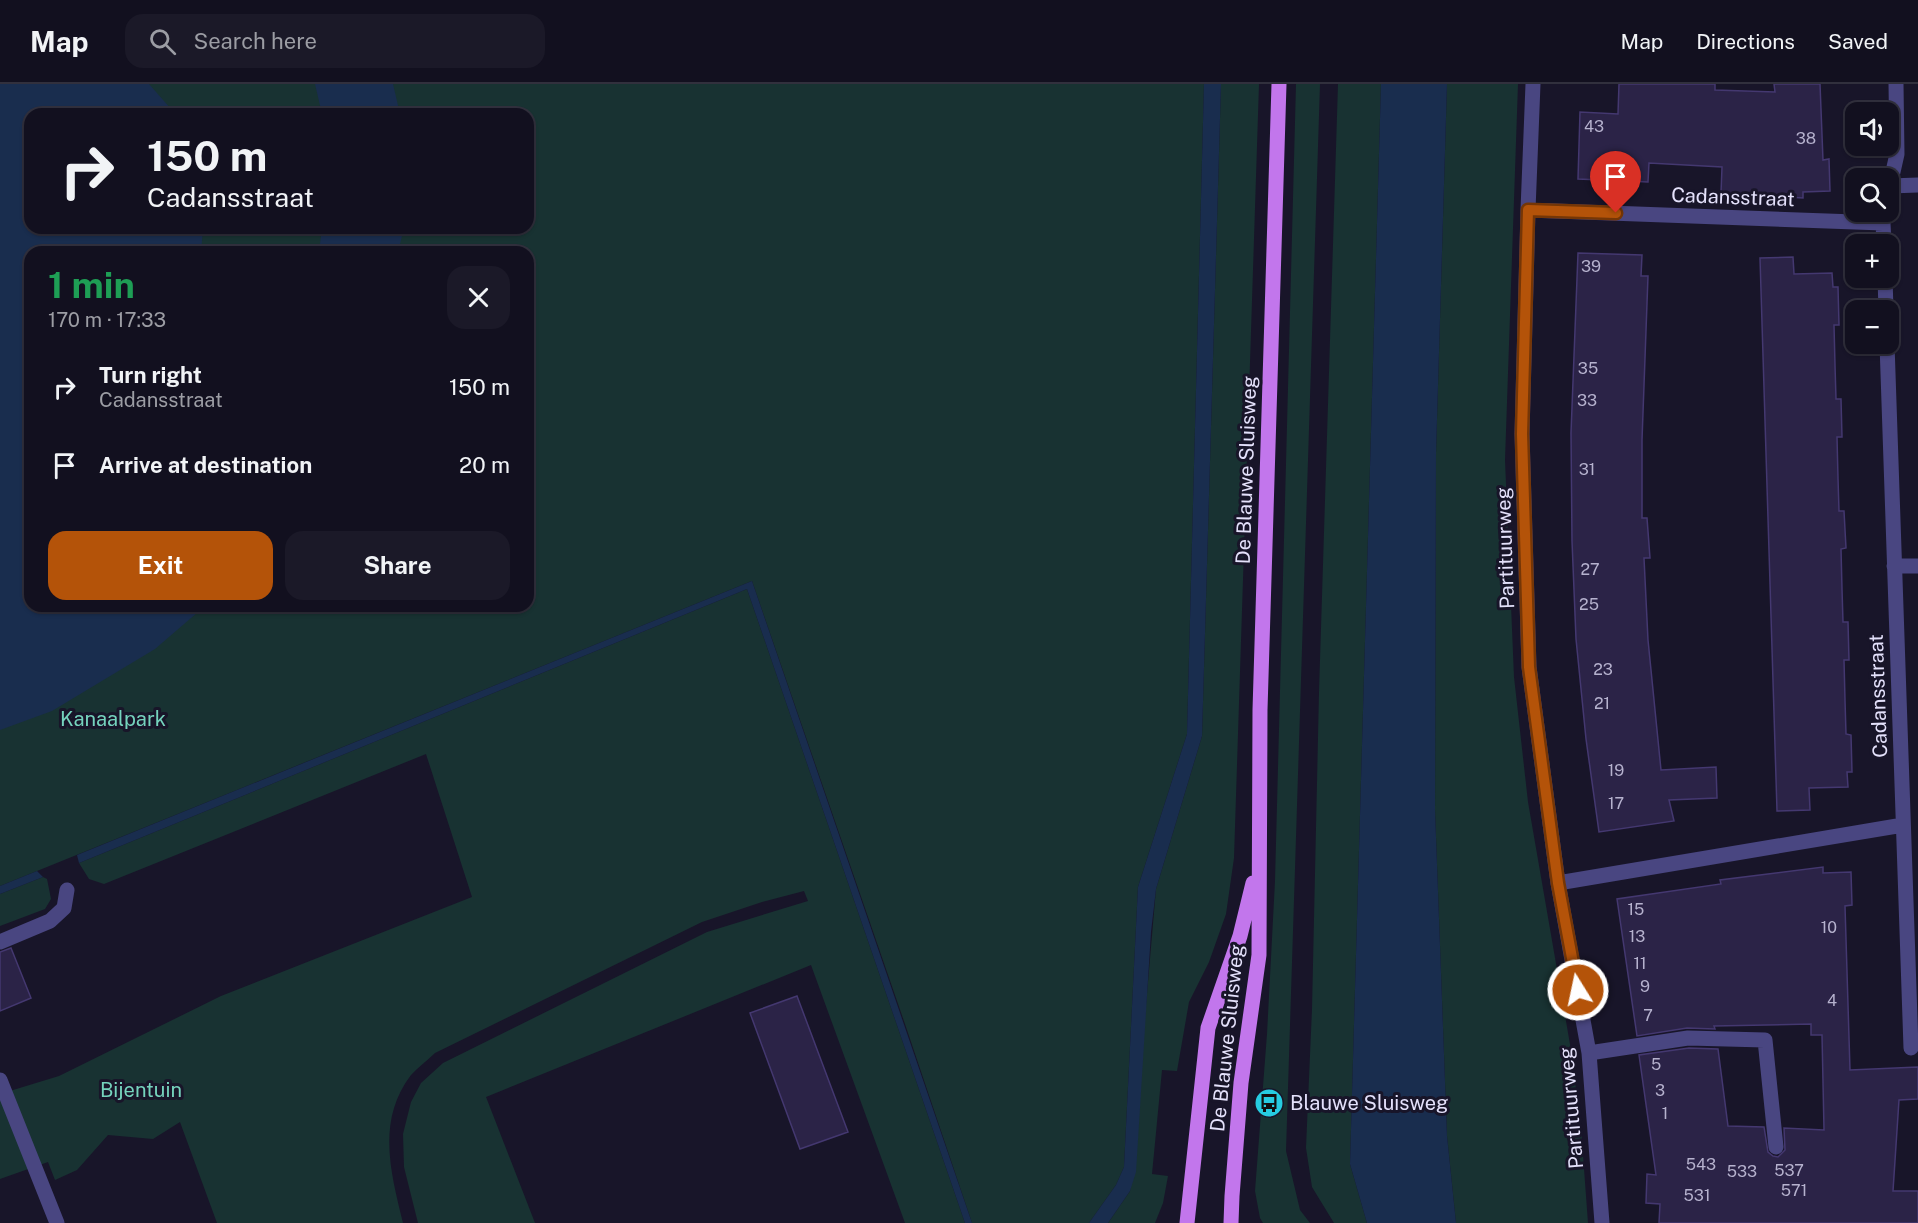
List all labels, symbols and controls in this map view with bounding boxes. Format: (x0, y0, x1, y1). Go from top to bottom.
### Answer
search box (125, 14, 545, 68)
text: Map (30, 25, 89, 58)
icon: search (146, 25, 179, 58)
text: Search here (194, 28, 317, 54)
text: Map (1621, 29, 1663, 54)
text: Directions (1696, 29, 1795, 54)
text: Saved (1828, 29, 1888, 54)
map controls (1845, 102, 1899, 354)
button: sound (1845, 102, 1899, 156)
house number: 43 (1584, 117, 1604, 136)
house number: 38 (1796, 129, 1816, 148)
text: 150 m (147, 131, 267, 180)
icon: right (48, 132, 126, 210)
pin (1590, 151, 1641, 213)
icon: arrive (1599, 160, 1632, 193)
button: search (1845, 168, 1899, 222)
text: Cadansstraat (147, 181, 314, 213)
street label: Cadansstraat (1671, 183, 1795, 211)
button: + (1845, 234, 1899, 288)
house number: 39 (1581, 257, 1601, 276)
text: 1 min (48, 264, 135, 306)
button: close (447, 266, 510, 329)
button: − (1845, 300, 1899, 354)
text: 170 m · 17:33 (48, 308, 166, 332)
house number: 35 (1578, 359, 1598, 378)
text: Turn right (99, 362, 202, 388)
icon: right (48, 371, 81, 404)
text: 150 m (449, 374, 510, 400)
street label: De Blauwe Sluisweg (1231, 375, 1261, 565)
text: Cadansstraat (99, 388, 223, 412)
house number: 33 (1577, 391, 1597, 410)
icon: arrive (48, 449, 81, 482)
text: Arrive at destination (99, 452, 312, 478)
text: 20 m (459, 452, 510, 478)
house number: 31 (1579, 460, 1595, 479)
street label: Partituurweg (1491, 487, 1519, 609)
button: Exit (48, 531, 273, 600)
button: Share (285, 531, 510, 600)
house number: 27 (1580, 560, 1600, 579)
house number: 25 (1579, 595, 1599, 614)
street label: Cadansstraat (1864, 634, 1892, 758)
house number: 23 (1593, 660, 1613, 679)
house number: 21 (1594, 694, 1610, 713)
park label: Kanaalpark (60, 707, 166, 731)
house number: 19 (1608, 761, 1624, 780)
house number: 17 (1608, 794, 1624, 813)
house number: 15 (1628, 900, 1644, 919)
house number: 10 (1821, 918, 1837, 937)
house number: 13 (1629, 927, 1645, 946)
street label: De Blauwe Sluisweg (1205, 943, 1249, 1133)
house number: 11 (1633, 954, 1647, 973)
position arrow (1546, 958, 1610, 1022)
house number: 9 (1640, 977, 1650, 996)
house number: 4 (1827, 991, 1837, 1010)
house number: 7 (1643, 1006, 1653, 1025)
street label: Partituurweg (1554, 1046, 1588, 1170)
house number: 5 (1651, 1055, 1661, 1074)
park label: Bijentuin (100, 1078, 182, 1102)
house number: 3 (1655, 1081, 1665, 1100)
bus stop icon: Blauwe Sluisweg (1253, 1087, 1285, 1119)
place label: Blauwe Sluisweg (1290, 1091, 1449, 1115)
house number: 1 (1662, 1104, 1668, 1123)
house number: 543 (1686, 1155, 1716, 1174)
house number: 537 (1774, 1161, 1804, 1180)
house number: 533 (1727, 1162, 1757, 1181)
house number: 571 (1781, 1181, 1807, 1200)
house number: 531 (1684, 1186, 1710, 1205)

